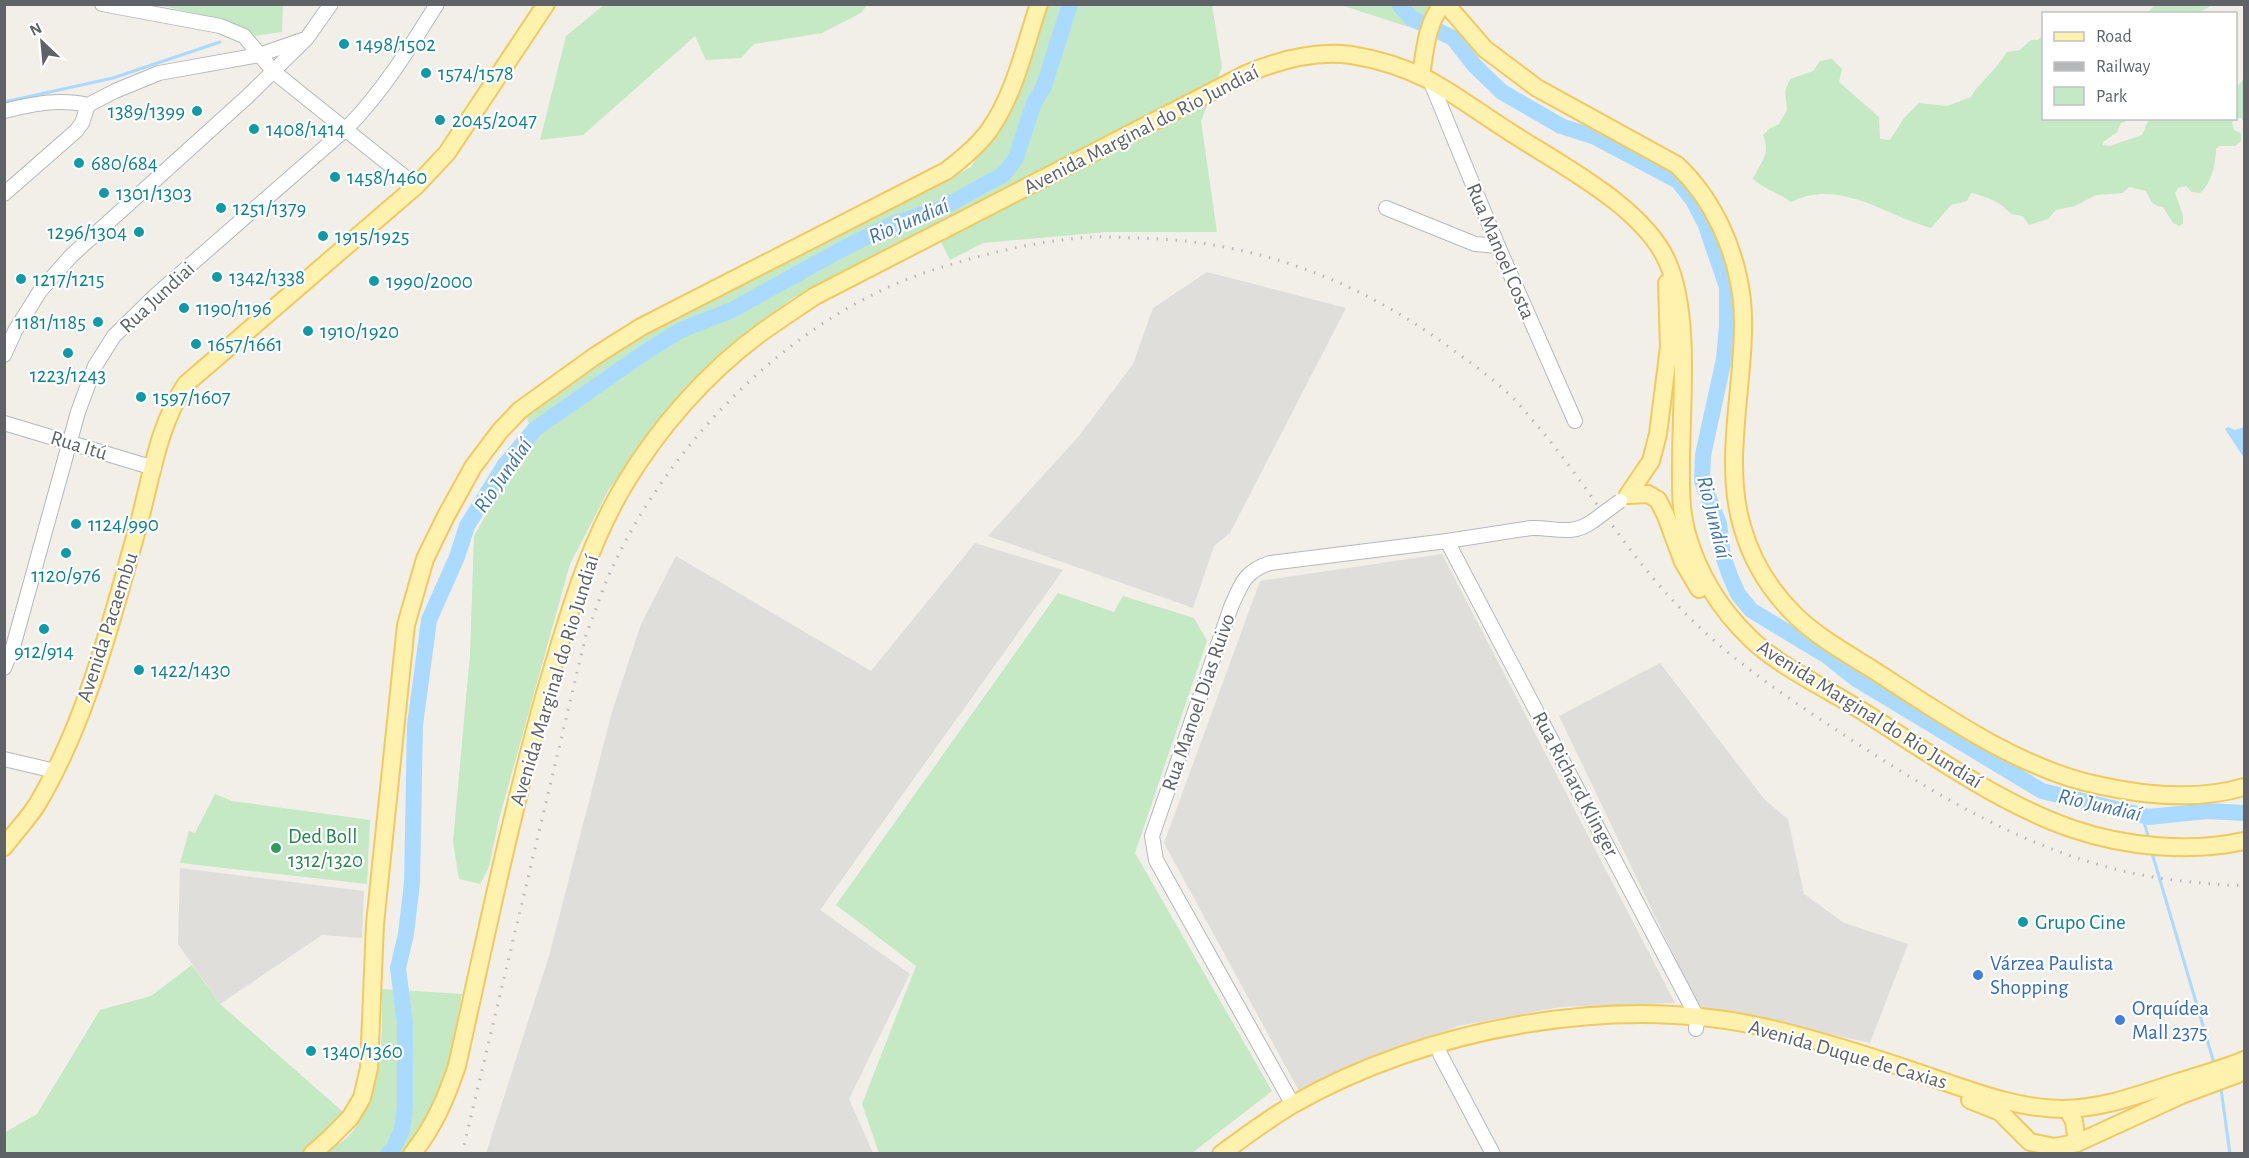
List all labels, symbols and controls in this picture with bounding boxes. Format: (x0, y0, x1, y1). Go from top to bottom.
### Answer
north arrow (12, 12, 72, 72)
legend (2042, 12, 2237, 120)
text: N (27, 20, 44, 39)
text: Road (2096, 28, 2132, 46)
place label: 1498/1502 (356, 34, 436, 55)
marker: 1498/1502 (337, 37, 351, 51)
text: Railway (2096, 58, 2151, 76)
street label: Avenida Marginal do Rio Jundiaí (1020, 61, 1263, 198)
place label: 1574/1578 (438, 63, 514, 84)
marker: 1574/1578 (419, 66, 433, 80)
text: Park (2096, 88, 2128, 106)
place label: 1389/1399 (108, 101, 185, 122)
marker: 1389/1399 (190, 104, 204, 118)
place label: 2045/2047 (452, 110, 537, 131)
marker: 2045/2047 (433, 113, 447, 127)
place label: 1408/1414 (266, 119, 345, 140)
marker: 1408/1414 (247, 122, 261, 136)
place label: 680/684 (91, 153, 158, 174)
marker: 680/684 (72, 156, 86, 170)
place label: 1458/1460 (347, 167, 427, 188)
marker: 1458/1460 (328, 170, 342, 184)
street label: Rua Manoel Costa (1462, 180, 1539, 322)
place label: 1301/1303 (116, 183, 192, 204)
marker: 1301/1303 (97, 186, 111, 200)
water label: Rio Jundiaí (865, 194, 953, 248)
place label: 1251/1379 (233, 198, 306, 219)
marker: 1251/1379 (214, 201, 228, 215)
place label: 1296/1304 (47, 222, 127, 243)
marker: 1296/1304 (132, 225, 146, 239)
place label: 1915/1925 (335, 226, 410, 247)
marker: 1915/1925 (316, 229, 330, 243)
street label: Rua Jundiai (116, 258, 199, 337)
place label: 1342/1338 (229, 267, 305, 288)
place label: 1217/1215 (33, 269, 105, 290)
marker: 1342/1338 (210, 270, 224, 284)
place label: 1990/2000 (386, 271, 473, 292)
marker: 1217/1215 (14, 272, 28, 286)
marker: 1990/2000 (367, 274, 381, 288)
place label: 1190/1196 (196, 298, 272, 319)
marker: 1190/1196 (177, 301, 191, 315)
place label: 1181/1185 (15, 312, 86, 333)
marker: 1181/1185 (91, 315, 105, 329)
place label: 1910/1920 (320, 321, 399, 342)
marker: 1910/1920 (301, 324, 315, 338)
place label: 1657/1661 (208, 334, 283, 355)
marker: 1657/1661 (189, 337, 203, 351)
marker: 1223/1243 (61, 346, 75, 360)
place label: 1223/1243 (30, 365, 106, 386)
place label: 1597/1607 (153, 387, 231, 408)
marker: 1597/1607 (134, 390, 148, 404)
street label: Rua Itú (48, 427, 110, 464)
water label: Rio Jundiaí (470, 434, 537, 517)
water label: Rio Jundiaí (1693, 474, 1735, 562)
place label: 1124/990 (88, 514, 159, 535)
marker: 1124/990 (69, 517, 83, 531)
marker: 1120/976 (59, 546, 73, 560)
street label: Avenida Pacaembu (73, 550, 142, 704)
street label: Avenida Marginal do Rio Jundiaí (506, 552, 603, 808)
place label: 1120/976 (31, 565, 101, 586)
street label: Rua Manoel Dias Ruivo (1158, 611, 1239, 793)
marker: 912/914 (37, 622, 51, 636)
street label: Avenida Marginal do Rio Jundiaí (1754, 636, 1987, 793)
place label: 912/914 (14, 641, 74, 662)
place label: 1422/1430 (151, 660, 231, 681)
marker: 1422/1430 (132, 663, 146, 677)
street label: Rua Richard Klinger (1529, 708, 1623, 860)
water label: Rio Jundiaí (2056, 785, 2145, 825)
place label: Ded Boll 1312/1320 (288, 826, 363, 871)
marker: Ded Boll 1312/1320 (269, 841, 283, 855)
place label: Grupo Cine (2035, 912, 2126, 933)
marker: Grupo Cine (2016, 915, 2030, 929)
place label: Várzea Paulista Shopping (1990, 953, 2114, 998)
marker: Várzea Paulista Shopping (1971, 968, 1985, 982)
place label: Orquídea Mall 2375 (2132, 998, 2209, 1043)
marker: Orquídea Mall 2375 (2113, 1013, 2127, 1027)
street label: Avenida Duque de Caxias (1746, 1016, 1949, 1093)
place label: 1340/1360 (323, 1041, 403, 1062)
marker: 1340/1360 (304, 1044, 318, 1058)

